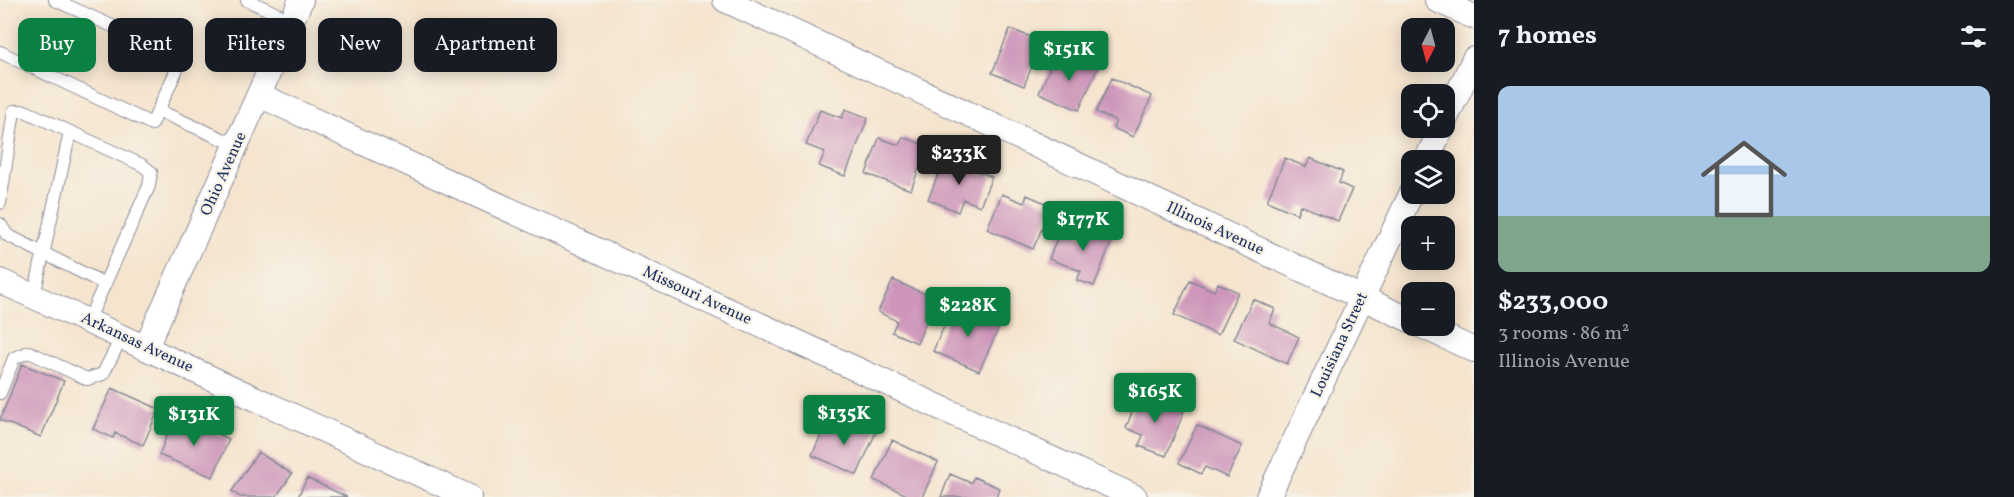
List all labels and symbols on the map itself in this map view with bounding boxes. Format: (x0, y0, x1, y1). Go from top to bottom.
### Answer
north arrow (1401, 18, 1455, 72)
pin: $151K (1027, 31, 1111, 82)
street label: Ohio Avenue (196, 128, 252, 220)
pin: $233K (917, 135, 1001, 186)
street label: Illinois Avenue (1163, 197, 1267, 261)
pin: $177K (1041, 201, 1125, 252)
street label: Missouri Avenue (639, 261, 755, 331)
pin: $228K (926, 287, 1010, 338)
street label: Louisiana Street (1306, 289, 1374, 401)
street label: Arkansas Avenue (77, 307, 197, 379)
pin: $165K (1113, 373, 1197, 424)
pin: $135K (802, 395, 886, 446)
pin: $131K (152, 396, 236, 447)

